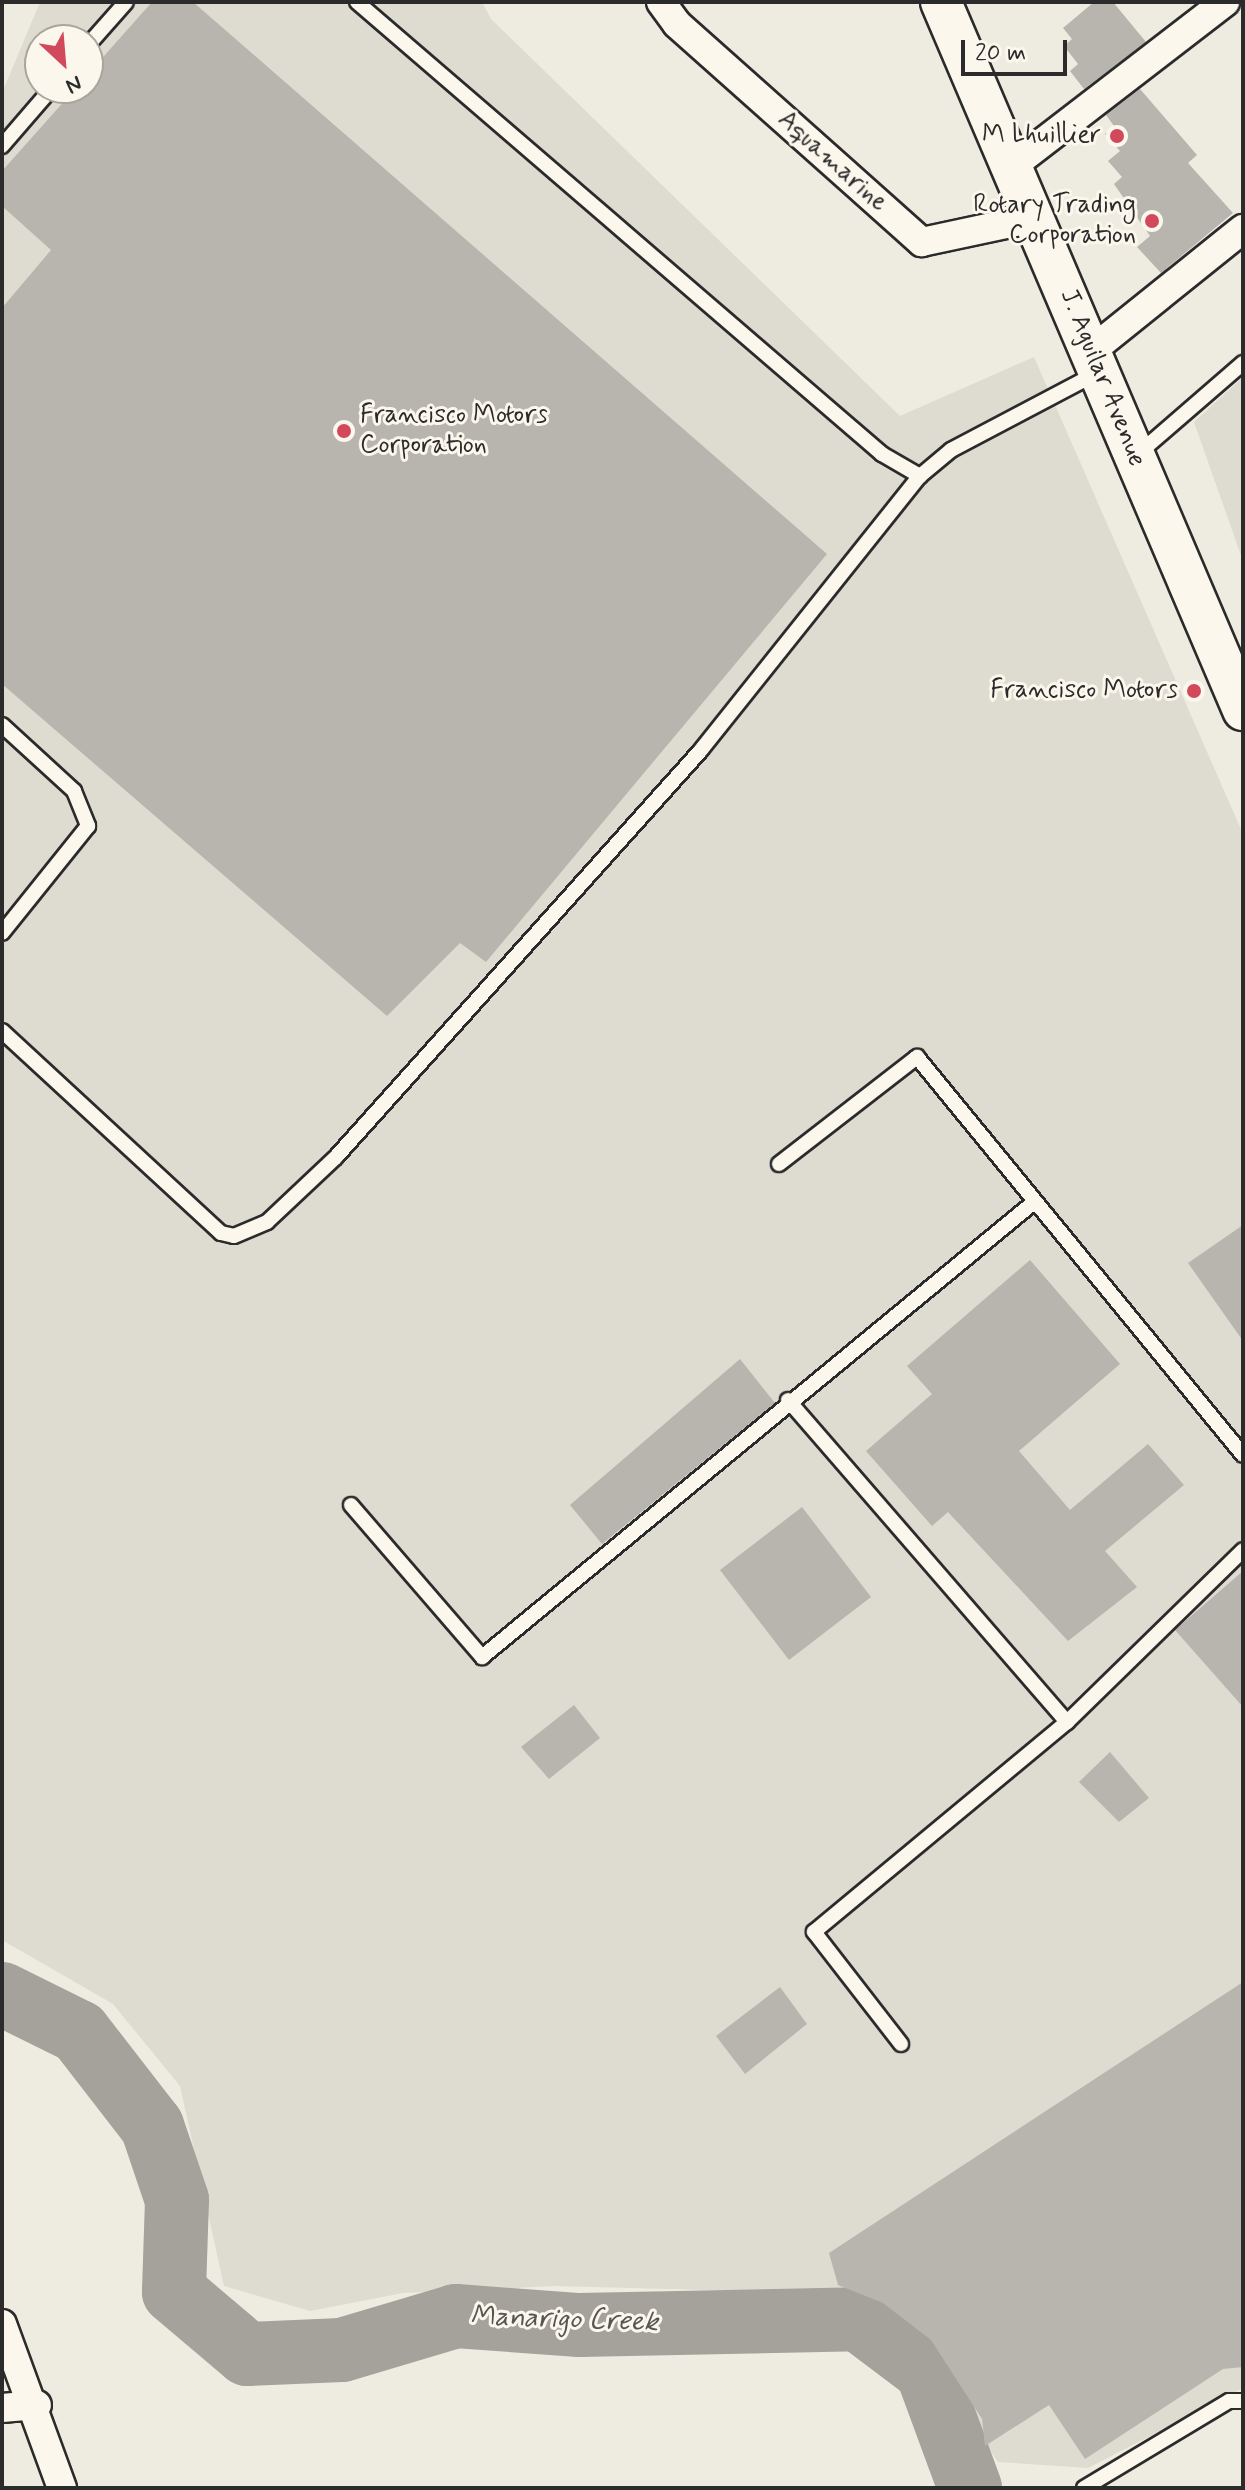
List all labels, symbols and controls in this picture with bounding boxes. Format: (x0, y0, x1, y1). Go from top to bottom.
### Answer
north arrow (24, 24, 104, 104)
scale bar (965, 24, 1071, 74)
text: 20 m (975, 38, 1026, 69)
text: N (61, 68, 86, 100)
street label: Aquamarine (771, 105, 893, 219)
place label: M Lhuillier (979, 120, 1101, 152)
marker: M Lhuillier (1108, 127, 1126, 145)
place label: Rotary Trading Corporation (978, 190, 1136, 252)
marker: Rotary Trading Corporation (1143, 212, 1161, 230)
street label: J. Aguilar Avenue (1052, 283, 1152, 473)
place label: Francisco Motors Corporation (360, 400, 548, 462)
marker: Francisco Motors Corporation (335, 422, 353, 440)
place label: Francisco Motors (990, 675, 1178, 707)
marker: Francisco Motors (1185, 682, 1203, 700)
water label: Manarigo Creek (469, 2300, 659, 2340)

